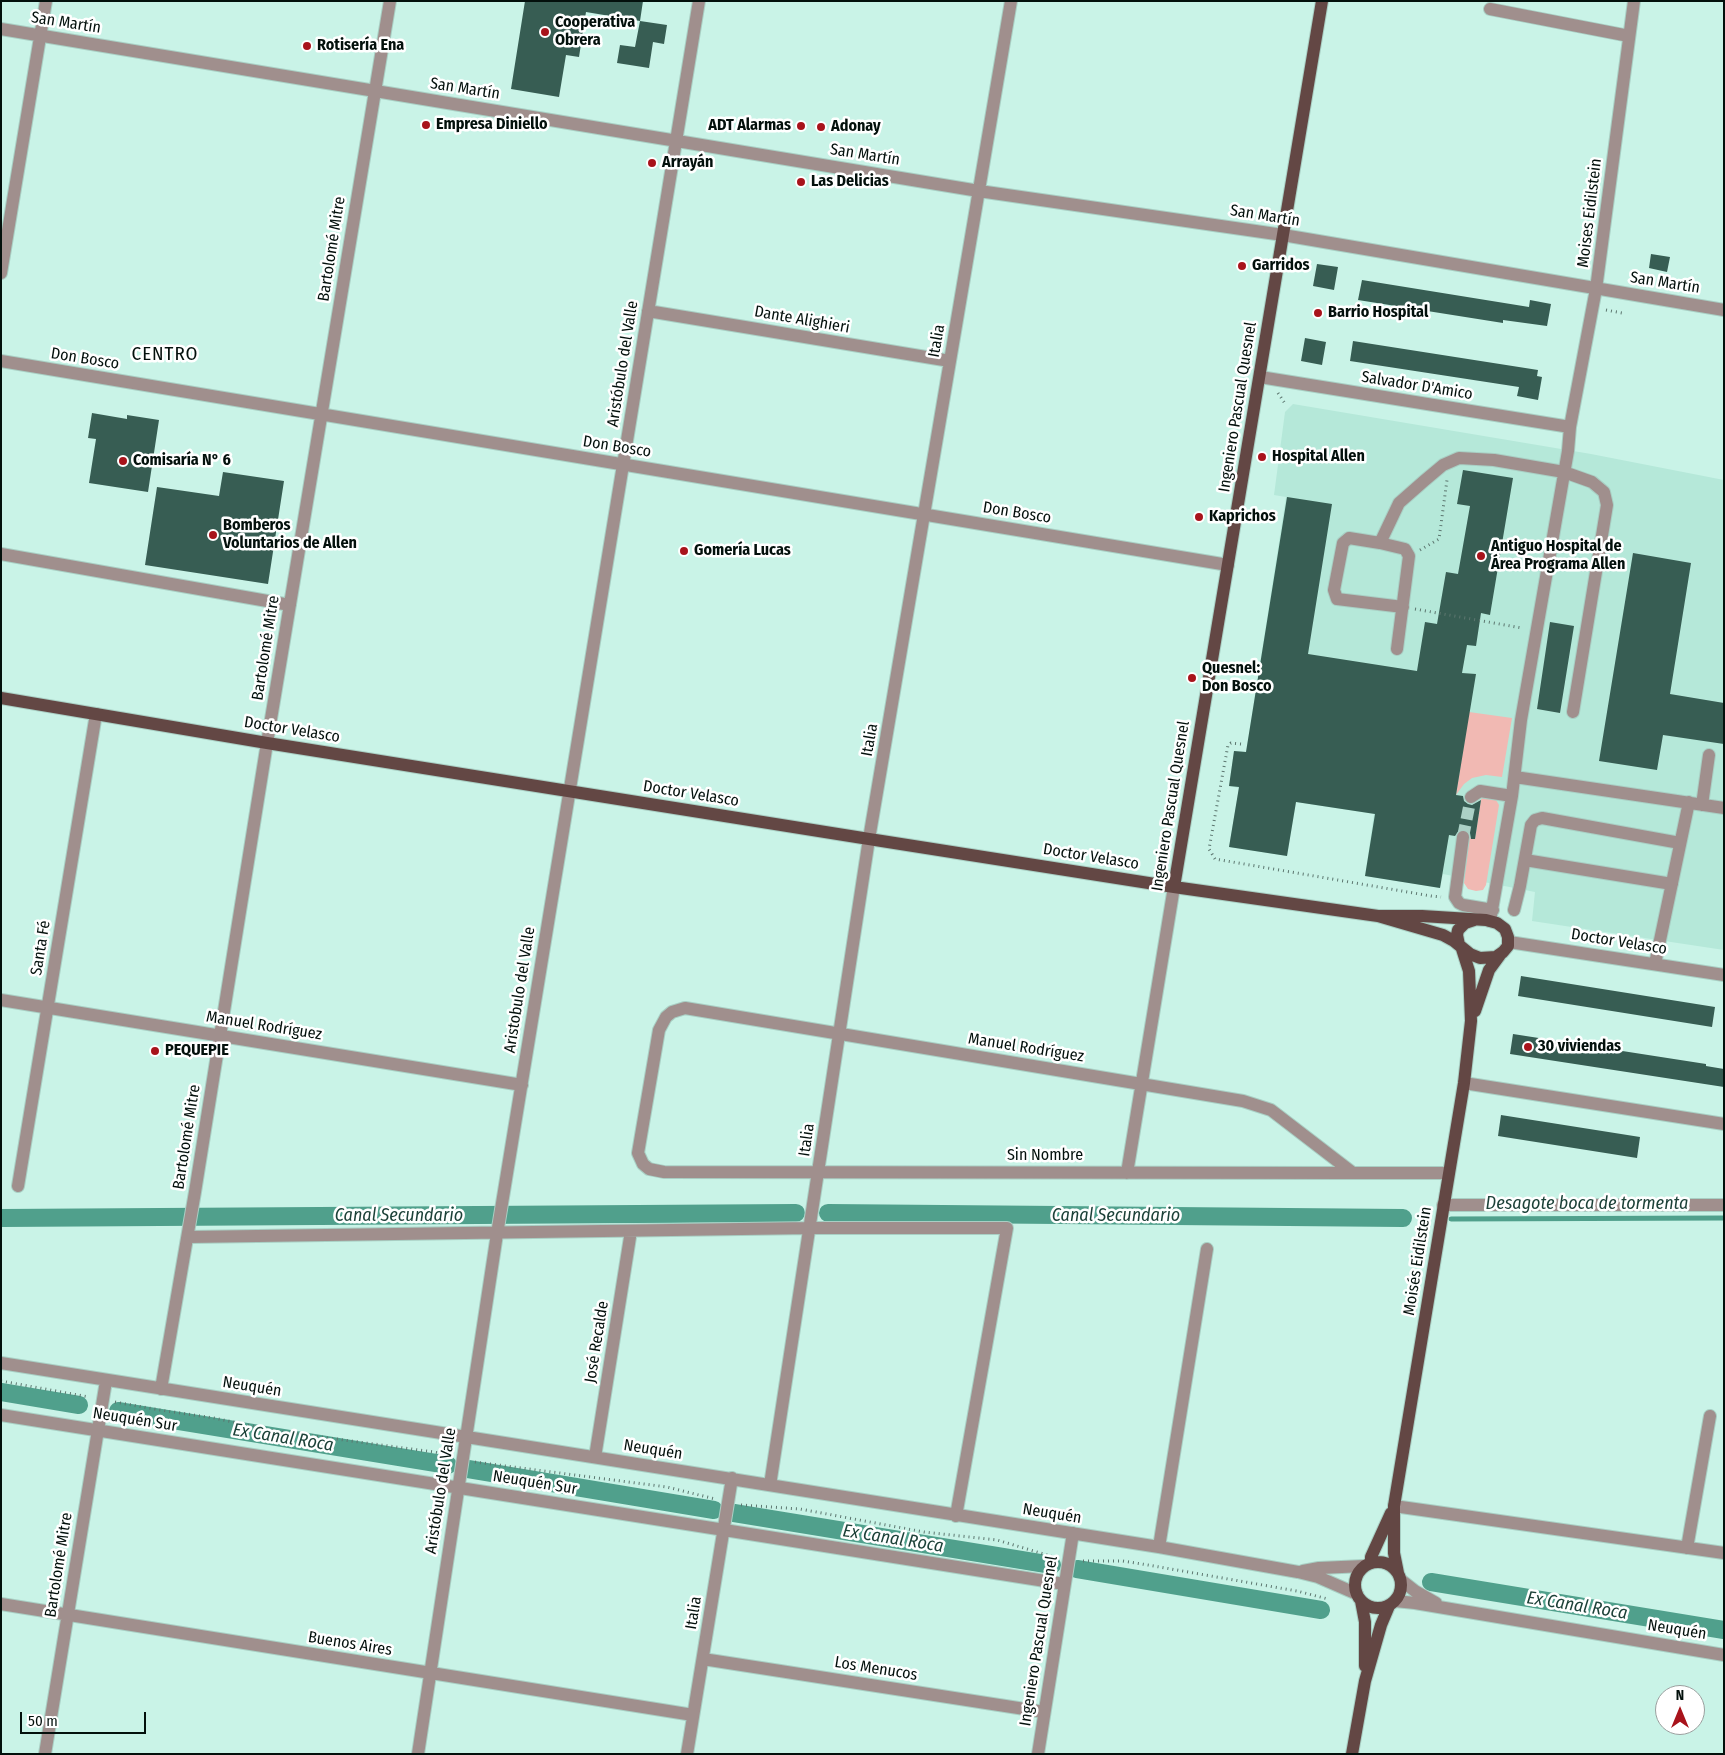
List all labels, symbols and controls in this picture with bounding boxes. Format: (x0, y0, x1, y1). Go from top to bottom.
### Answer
street label: San Martín (30, 8, 102, 38)
place label: Cooperativa Obrera (555, 13, 635, 51)
marker: Cooperativa Obrera (539, 26, 551, 38)
place label: Rotisería Ena (317, 36, 404, 56)
marker: Rotisería Ena (301, 40, 313, 52)
street label: San Martín (429, 74, 501, 104)
place label: Empresa Diniello (436, 115, 548, 135)
place label: ADT Alarmas (708, 116, 791, 136)
place label: Adonay (831, 117, 881, 137)
marker: Empresa Diniello (420, 119, 432, 131)
marker: ADT Alarmas (795, 120, 807, 132)
marker: Adonay (815, 121, 827, 133)
street label: San Martín (829, 140, 901, 170)
place label: Arrayán (662, 153, 713, 173)
marker: Arrayán (646, 157, 658, 169)
street label: Moises Eidilstein (1574, 157, 1606, 269)
place label: Las Delicias (811, 172, 889, 192)
marker: Las Delicias (795, 176, 807, 188)
street label: Bartolomé Mitre (314, 195, 350, 303)
street label: San Martín (1229, 201, 1301, 231)
place label: Garridos (1252, 256, 1310, 276)
marker: Garridos (1236, 260, 1248, 272)
street label: San Martín (1629, 268, 1701, 298)
street label: Aristóbulo del Valle (604, 300, 642, 428)
street label: Dante Alighieri (753, 302, 851, 338)
place label: Barrio Hospital (1328, 303, 1428, 323)
marker: Barrio Hospital (1312, 307, 1324, 319)
street label: Ingeniero Pascual Quesnel (1215, 321, 1261, 493)
street label: Italia (925, 323, 949, 359)
street label: Don Bosco (49, 344, 121, 374)
district label: CENTRO (131, 344, 199, 366)
street label: Salvador D'Amico (1360, 368, 1474, 404)
street label: Don Bosco (581, 432, 653, 462)
place label: Hospital Allen (1272, 447, 1365, 467)
place label: Comisaría N° 6 (133, 451, 231, 471)
marker: Hospital Allen (1256, 451, 1268, 463)
marker: Comisaría N° 6 (117, 455, 129, 467)
street label: Don Bosco (981, 498, 1053, 528)
place label: Kaprichos (1209, 507, 1276, 527)
marker: Kaprichos (1193, 511, 1205, 523)
place label: Bomberos Voluntarios de Allen (223, 516, 357, 554)
marker: Bomberos Voluntarios de Allen (207, 529, 219, 541)
place label: Antiguo Hospital de Área Programa Allen (1491, 537, 1625, 575)
place label: Gomería Lucas (694, 541, 791, 561)
marker: Gomería Lucas (678, 545, 690, 557)
marker: Antiguo Hospital de Área Programa Allen (1475, 550, 1487, 562)
street label: Bartolomé Mitre (248, 594, 284, 702)
place label: Quesnel: Don Bosco (1202, 659, 1271, 697)
marker: Quesnel: Don Bosco (1186, 672, 1198, 684)
street label: Doctor Velasco (243, 713, 341, 747)
street label: Ingeniero Pascual Quesnel (1148, 720, 1194, 892)
street label: Italia (858, 722, 882, 758)
street label: Doctor Velasco (642, 777, 740, 811)
street label: Doctor Velasco (1042, 840, 1140, 874)
street label: Santa Fé (27, 919, 55, 977)
street label: Doctor Velasco (1570, 925, 1668, 959)
street label: Aristobulo del Valle (501, 926, 539, 1054)
street label: Manuel Rodríguez (205, 1007, 323, 1045)
street label: Manuel Rodríguez (967, 1029, 1085, 1067)
place label: 30 viviendas (1538, 1037, 1621, 1057)
place label: PEQUEPIE (165, 1041, 229, 1061)
marker: 30 viviendas (1522, 1041, 1534, 1053)
marker: PEQUEPIE (149, 1045, 161, 1057)
street label: Bartolomé Mitre (169, 1083, 205, 1191)
street label: Italia (795, 1122, 819, 1158)
street label: Sin Nombre (1007, 1146, 1083, 1166)
water label: Desagote boca de tormenta (1486, 1193, 1688, 1215)
water label: Canal Secundario (335, 1205, 463, 1227)
water label: Canal Secundario (1052, 1205, 1180, 1227)
street label: Moisés Eidilstein (1400, 1205, 1436, 1317)
street label: José Recalde (581, 1300, 613, 1384)
street label: Neuquén (221, 1373, 283, 1401)
street label: Neuquén Sur (92, 1404, 178, 1436)
water label: Ex Canal Roca (231, 1419, 335, 1457)
street label: Aristóbulo del Valle (422, 1427, 460, 1555)
street label: Neuquén (622, 1436, 684, 1464)
street label: Neuquén Sur (492, 1467, 578, 1499)
street label: Neuquén (1021, 1500, 1083, 1528)
street label: Bartolomé Mitre (41, 1511, 77, 1619)
water label: Ex Canal Roca (841, 1520, 945, 1558)
street label: Ingeniero Pascual Quesnel (1016, 1555, 1062, 1727)
water label: Ex Canal Roca (1525, 1587, 1629, 1625)
street label: Italia (682, 1595, 706, 1631)
street label: Neuquén (1646, 1616, 1708, 1644)
street label: Buenos Aires (307, 1628, 393, 1660)
street label: Los Menucos (833, 1653, 919, 1685)
north arrow (1655, 1685, 1705, 1735)
text: N (1676, 1687, 1684, 1704)
scale bar (22, 1702, 149, 1734)
text: 50 m (28, 1712, 58, 1730)

